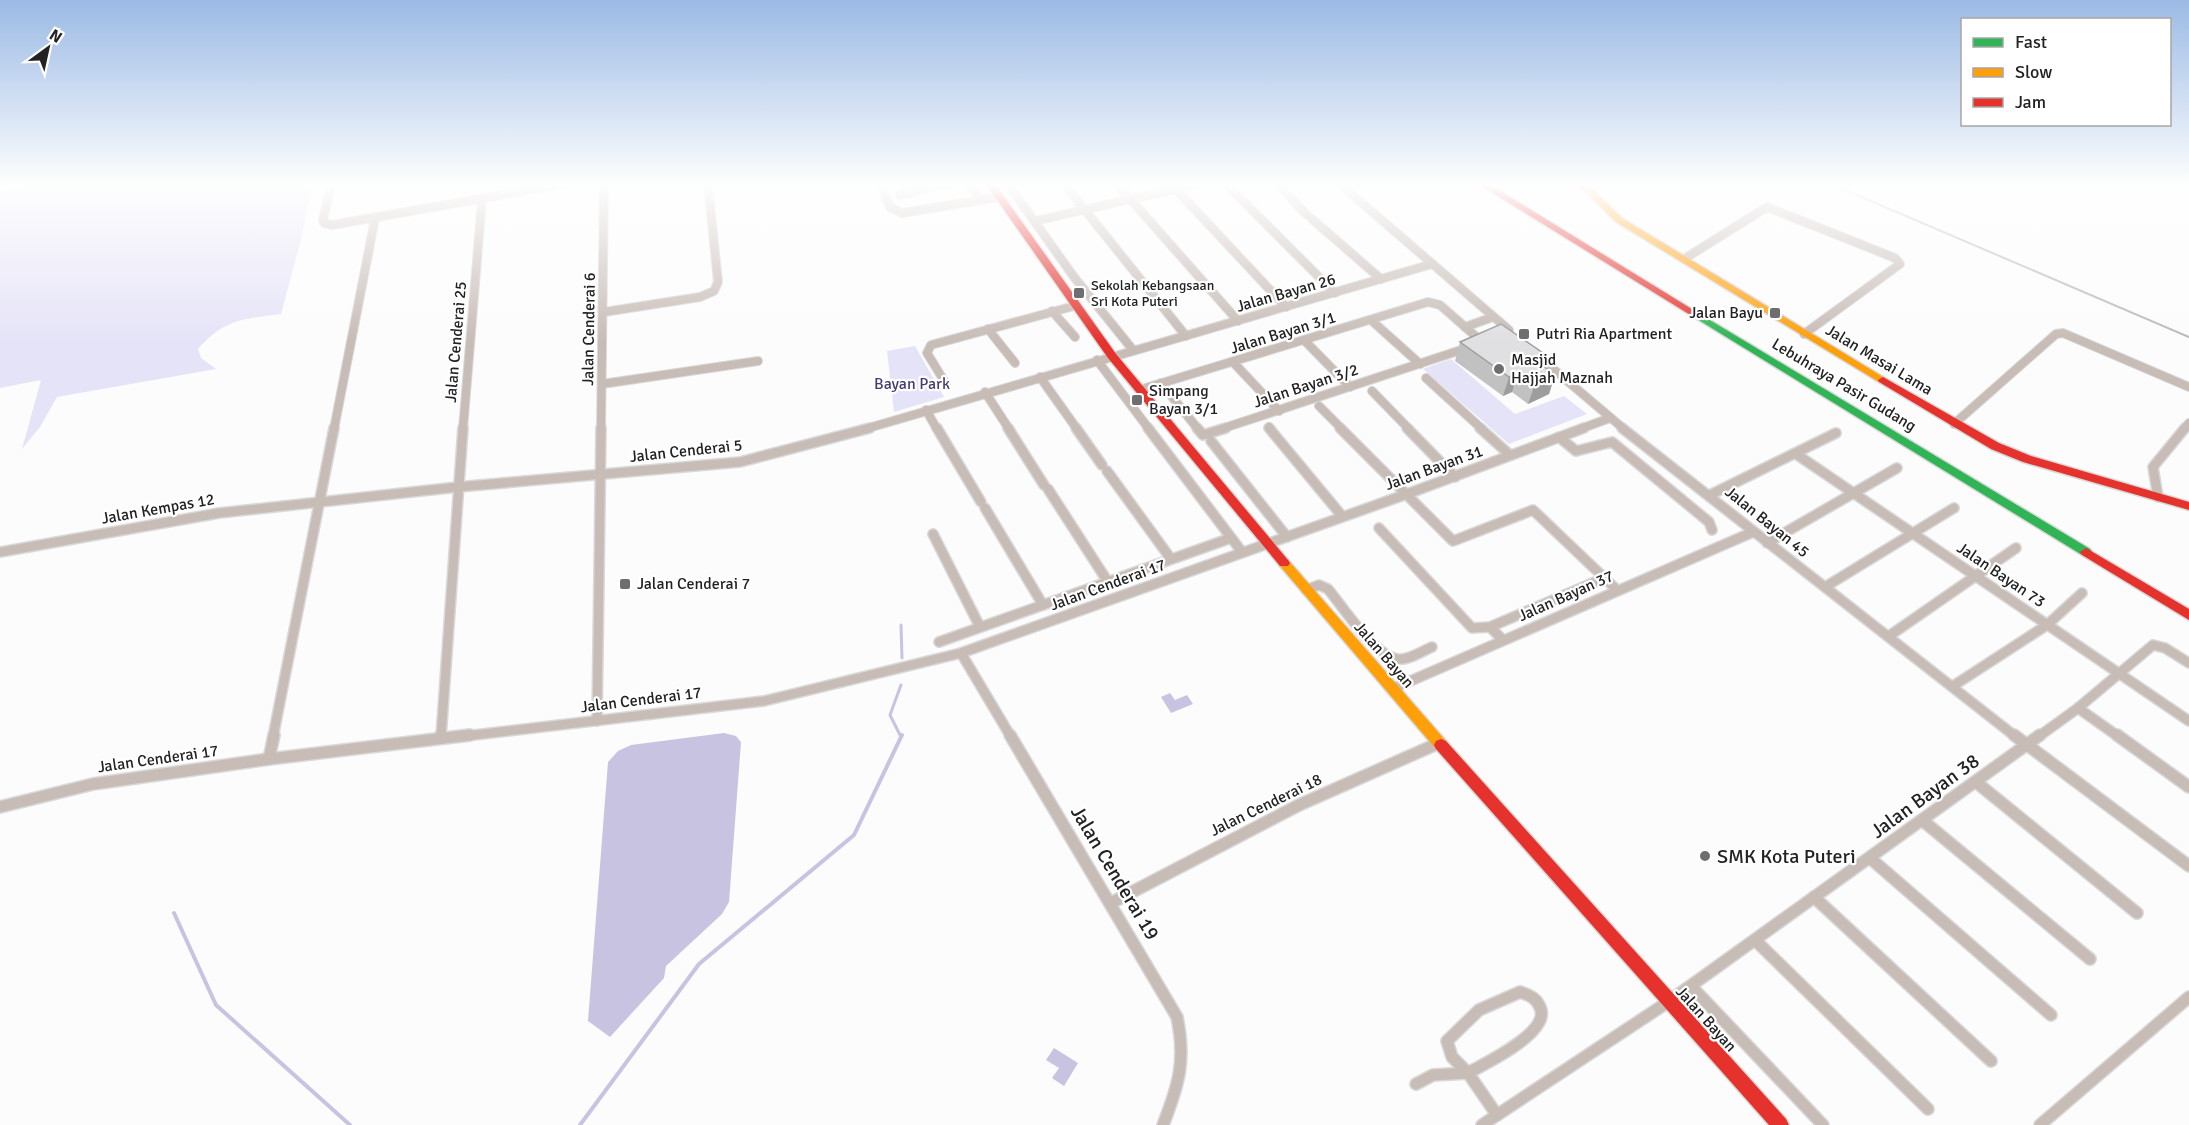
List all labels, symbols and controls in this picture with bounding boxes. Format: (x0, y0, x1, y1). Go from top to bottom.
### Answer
north arrow (18, 18, 78, 78)
legend (1961, 18, 2171, 126)
text: N (46, 25, 66, 48)
text: Fast (2015, 31, 2047, 53)
text: Slow (2015, 61, 2052, 83)
text: Jam (2015, 91, 2046, 113)
street label: Jalan Bayan 26 (1234, 269, 1338, 317)
street label: Jalan Cenderai 6 (578, 272, 600, 386)
place label: Sekolah Kebangsaan Sri Kota Puteri (1091, 277, 1214, 310)
street label: Jalan Cenderai 25 (441, 280, 471, 404)
marker: Sekolah Kebangsaan Sri Kota Puteri (1072, 286, 1086, 300)
place label: Jalan Bayu (1689, 303, 1763, 323)
marker: Jalan Bayu (1768, 306, 1782, 320)
street label: Jalan Bayan 3/1 (1228, 307, 1338, 359)
street label: Jalan Masai Lama (1822, 320, 1936, 400)
place label: Putri Ria Apartment (1536, 324, 1672, 344)
marker: Putri Ria Apartment (1517, 327, 1531, 341)
street label: Lebuhraya Pasir Gudang (1768, 334, 1920, 436)
place label: Masjid Hajjah Maznah (1511, 350, 1613, 388)
street label: Jalan Bayan 3/2 (1251, 360, 1361, 412)
marker: Masjid Hajjah Maznah (1492, 362, 1506, 376)
park label: Bayan Park (874, 374, 950, 394)
place label: Simpang Bayan 3/1 (1149, 381, 1218, 419)
marker: Simpang Bayan 3/1 (1130, 393, 1144, 407)
street label: Jalan Cenderai 5 (629, 435, 743, 467)
street label: Jalan Bayan 31 (1382, 441, 1486, 495)
street label: Jalan Bayan 45 (1721, 482, 1813, 562)
street label: Jalan Kempas 12 (100, 489, 216, 529)
street label: Jalan Bayan 73 (1953, 538, 2049, 612)
street label: Jalan Cenderai 17 (1047, 555, 1169, 615)
street label: Jalan Bayan 37 (1515, 566, 1617, 626)
place label: Jalan Cenderai 7 (637, 574, 750, 594)
marker: Jalan Cenderai 7 (618, 577, 632, 591)
street label: Jalan Bayan (1350, 618, 1418, 692)
street label: Jalan Cenderai 17 (579, 683, 703, 717)
street label: Jalan Cenderai 17 (96, 741, 220, 777)
street label: Jalan Bayan 38 (1866, 748, 1984, 844)
street label: Jalan Cenderai 18 (1207, 769, 1325, 841)
street label: Jalan Cenderai 19 (1065, 801, 1165, 945)
place label: SMK Kota Puteri (1717, 844, 1856, 869)
marker: SMK Kota Puteri (1698, 849, 1712, 863)
street label: Jalan Bayan (1671, 982, 1741, 1056)

